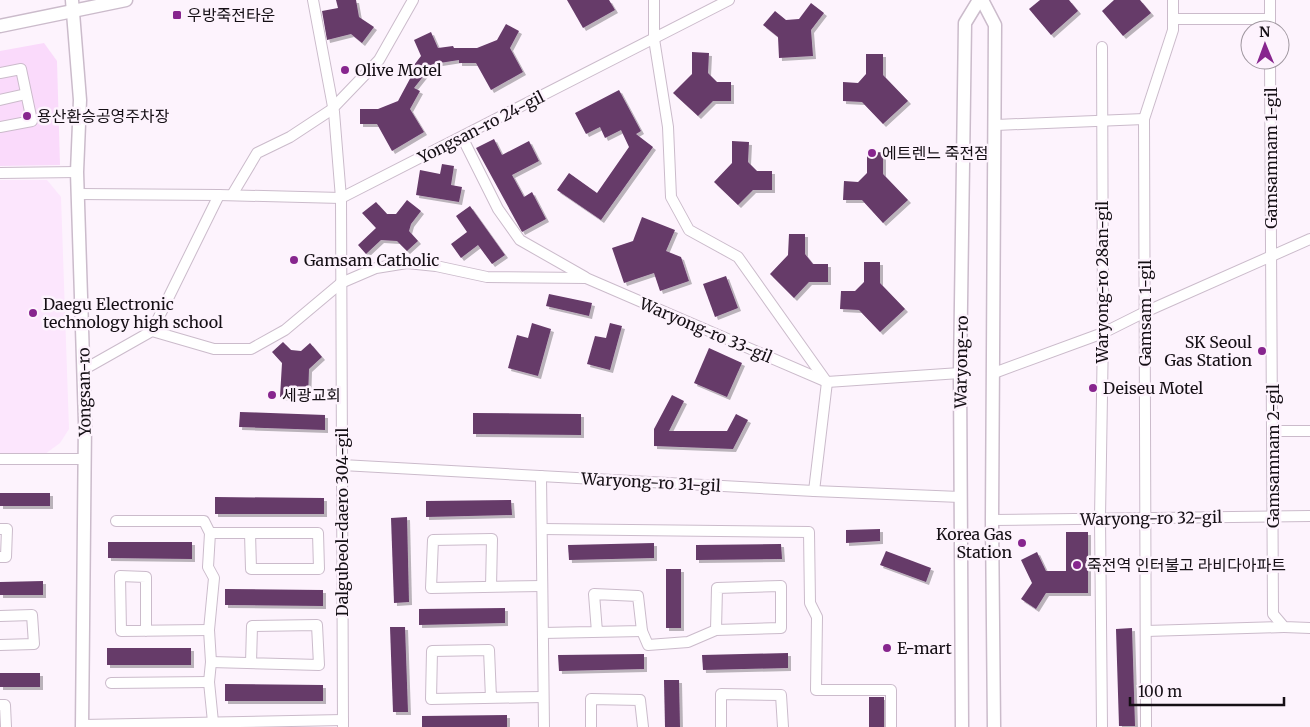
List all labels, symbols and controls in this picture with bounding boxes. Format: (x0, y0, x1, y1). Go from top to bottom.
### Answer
place label: 우방죽전타운 (187, 5, 275, 25)
marker: 우방죽전타운 (171, 9, 183, 21)
north arrow (1240, 20, 1290, 70)
text: N (1259, 23, 1270, 41)
place label: Olive Motel (355, 60, 442, 80)
marker: Olive Motel (339, 64, 351, 76)
street label: Yongsan-ro 24-gil (414, 86, 548, 168)
street label: Gamsamnam 1-gil (1261, 87, 1281, 229)
place label: 용산환승공영주차장 (37, 106, 170, 126)
marker: 용산환승공영주차장 (21, 110, 33, 122)
place label: 에트렌느 죽전점 (882, 143, 989, 163)
marker: 에트렌느 죽전점 (866, 147, 878, 159)
street label: Waryong-ro 28an-gil (1092, 201, 1112, 364)
place label: Gamsam Catholic (304, 250, 439, 270)
marker: Gamsam Catholic (288, 254, 300, 266)
street label: Gamsam 1-gil (1135, 260, 1155, 366)
street label: Waryong-ro 33-gil (636, 293, 775, 367)
place label: Daegu Electronic technology high school (43, 294, 223, 332)
marker: Daegu Electronic technology high school (27, 307, 39, 319)
street label: Waryong-ro (950, 315, 972, 410)
place label: SK Seoul Gas Station (1165, 332, 1252, 370)
marker: SK Seoul Gas Station (1256, 345, 1268, 357)
street label: Yongsan-ro (73, 347, 95, 438)
place label: Deiseu Motel (1103, 378, 1203, 398)
marker: Deiseu Motel (1087, 382, 1099, 394)
street label: Gamsamnam 2-gil (1263, 384, 1283, 528)
place label: 세광교회 (282, 385, 341, 405)
marker: 세광교회 (266, 389, 278, 401)
street label: Dalgubeol-daero 304-gil (332, 428, 352, 616)
street label: Waryong-ro 31-gil (580, 468, 721, 496)
street label: Waryong-ro 32-gil (1079, 507, 1222, 529)
place label: Korea Gas Station (936, 524, 1012, 562)
marker: Korea Gas Station (1016, 537, 1028, 549)
place label: 죽전역 인터불고 라비다아파트 (1087, 555, 1286, 575)
marker: 죽전역 인터불고 라비다아파트 (1071, 559, 1083, 571)
place label: E-mart (897, 638, 952, 658)
marker: E-mart (881, 642, 893, 654)
scale bar (1130, 674, 1284, 706)
text: 100 m (1138, 682, 1182, 701)

